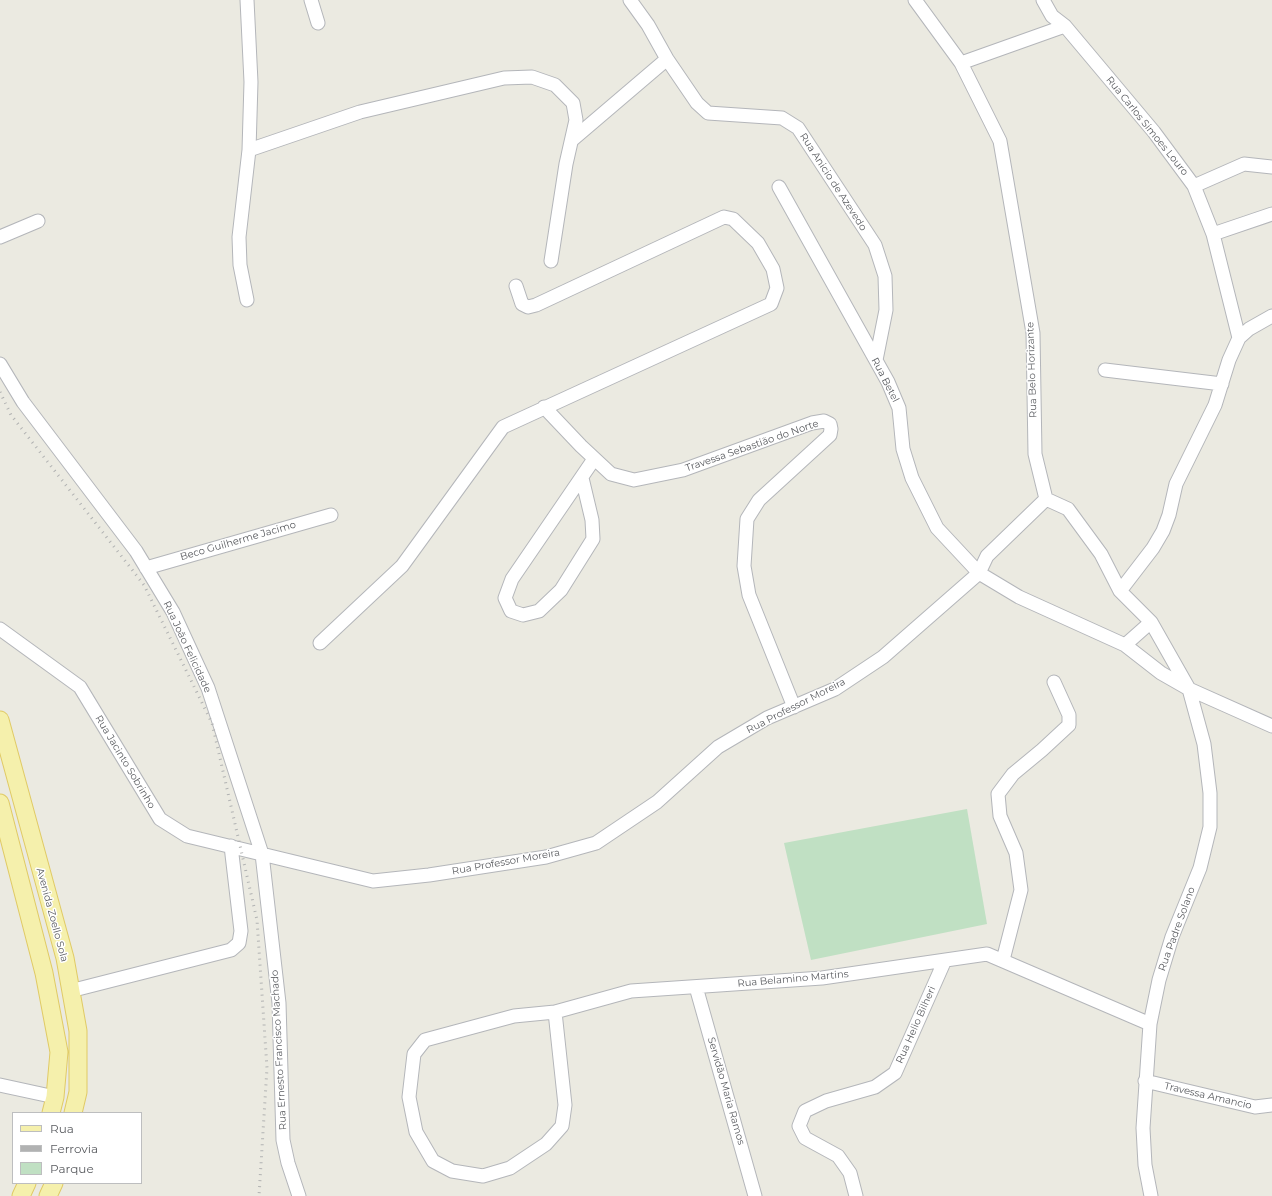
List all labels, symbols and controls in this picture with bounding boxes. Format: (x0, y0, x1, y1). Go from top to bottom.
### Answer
street label: Rua Carlos Simoes Louro (1103, 74, 1191, 178)
street label: Rua Anicio de Azevedo (797, 131, 869, 233)
street label: Rua Belo Horizante (1024, 322, 1040, 418)
street label: Rua Betel (869, 356, 901, 404)
street label: Travessa Sebastião do Norte (684, 418, 820, 474)
street label: Beco Guilherme Jacimo (179, 519, 297, 563)
street label: Rua João Felicidade (160, 599, 214, 695)
street label: Rua Professor Moreira (744, 676, 848, 736)
street label: Rua Jacinto Sobrinho (92, 713, 158, 811)
street label: Rua Professor Moreira (451, 847, 561, 877)
street label: Avenida Zoello Sola (34, 867, 70, 963)
street label: Rua Padre Solano (1156, 885, 1198, 973)
street label: Rua Belamino Martins (737, 968, 849, 990)
street label: Rua Ernesto Francisco Machado (269, 970, 289, 1130)
street label: Rua Helio Bilheri (894, 985, 938, 1065)
street label: Servidão Maria Ramos (705, 1036, 747, 1146)
street label: Travessa Amancio (1163, 1080, 1253, 1112)
legend (12, 1112, 142, 1184)
text: Rua (50, 1121, 74, 1136)
text: Ferrovia (50, 1141, 98, 1156)
text: Parque (50, 1161, 94, 1176)

